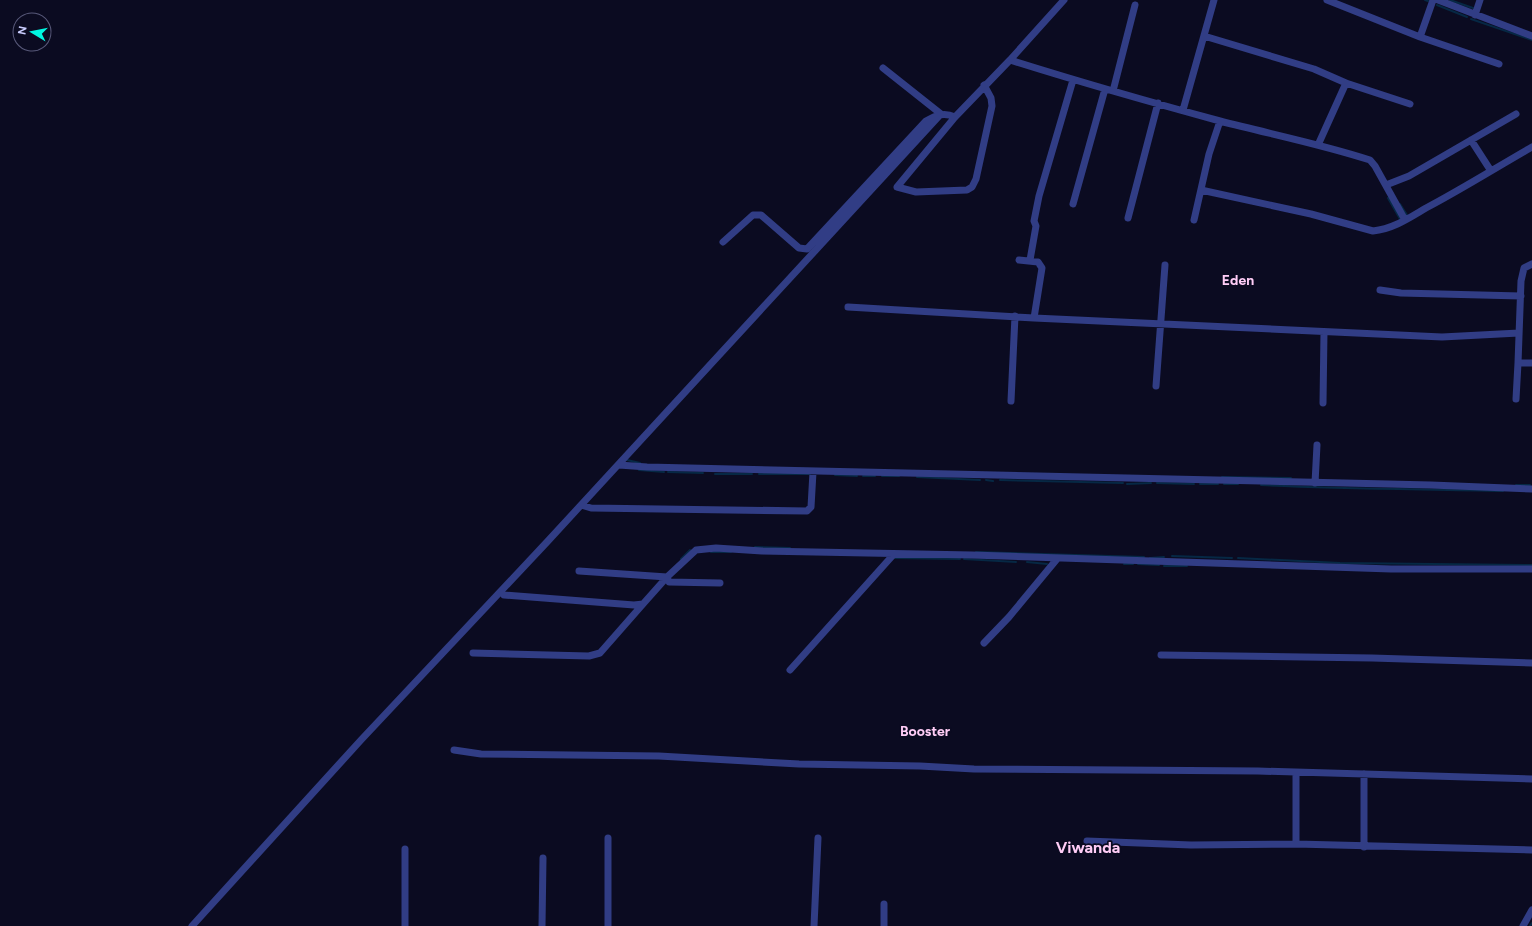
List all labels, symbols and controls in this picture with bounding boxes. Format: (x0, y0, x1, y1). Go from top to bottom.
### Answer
north arrow (12, 12, 52, 52)
text: N (16, 25, 30, 36)
district label: Eden (1222, 272, 1254, 289)
district label: Booster (900, 723, 951, 740)
district label: Viwanda (1056, 838, 1120, 857)

